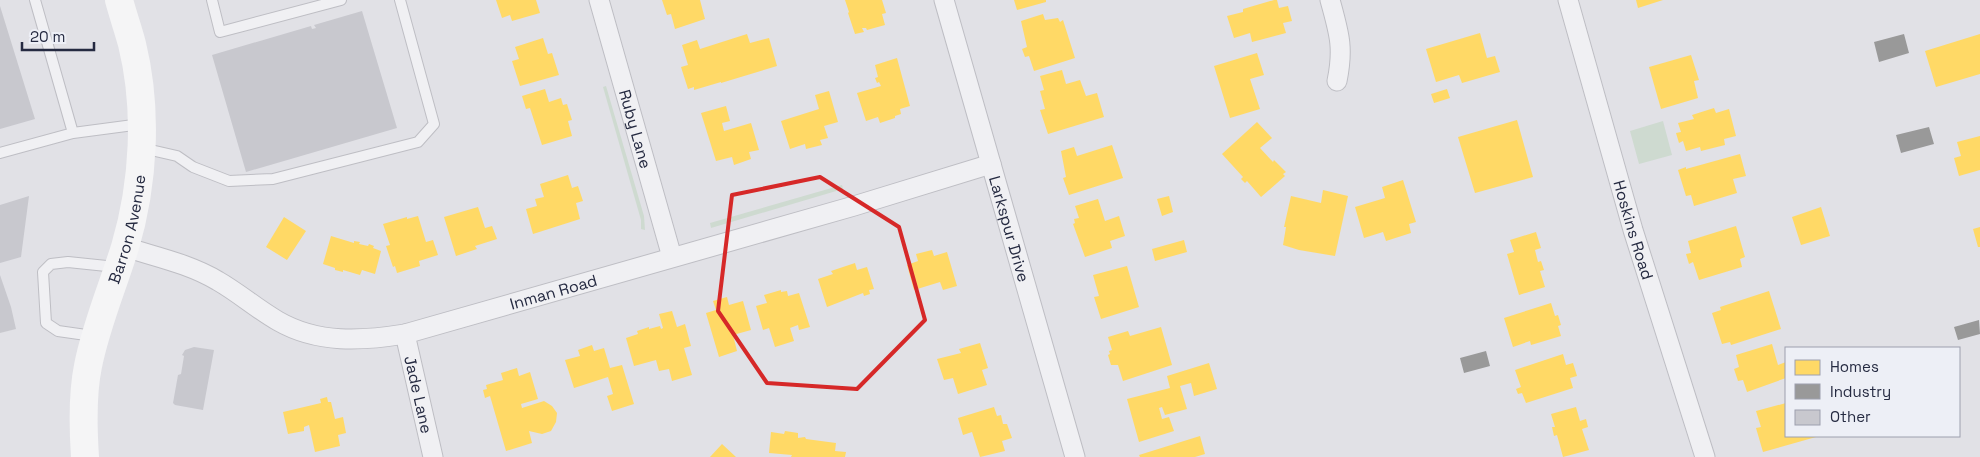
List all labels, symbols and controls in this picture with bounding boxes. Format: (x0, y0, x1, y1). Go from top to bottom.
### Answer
scale bar (22, 20, 95, 52)
text: 20 m (30, 27, 65, 46)
street label: Ruby Lane (614, 87, 656, 171)
street label: Barron Avenue (104, 173, 150, 287)
street label: Larkspur Drive (984, 173, 1034, 284)
street label: Hoskins Road (1608, 178, 1658, 282)
street label: Inman Road (507, 270, 600, 315)
legend (1785, 347, 1960, 437)
street label: Jade Lane (399, 354, 437, 436)
text: Homes (1830, 357, 1879, 376)
text: Industry (1830, 382, 1891, 401)
text: Other (1830, 407, 1871, 426)

